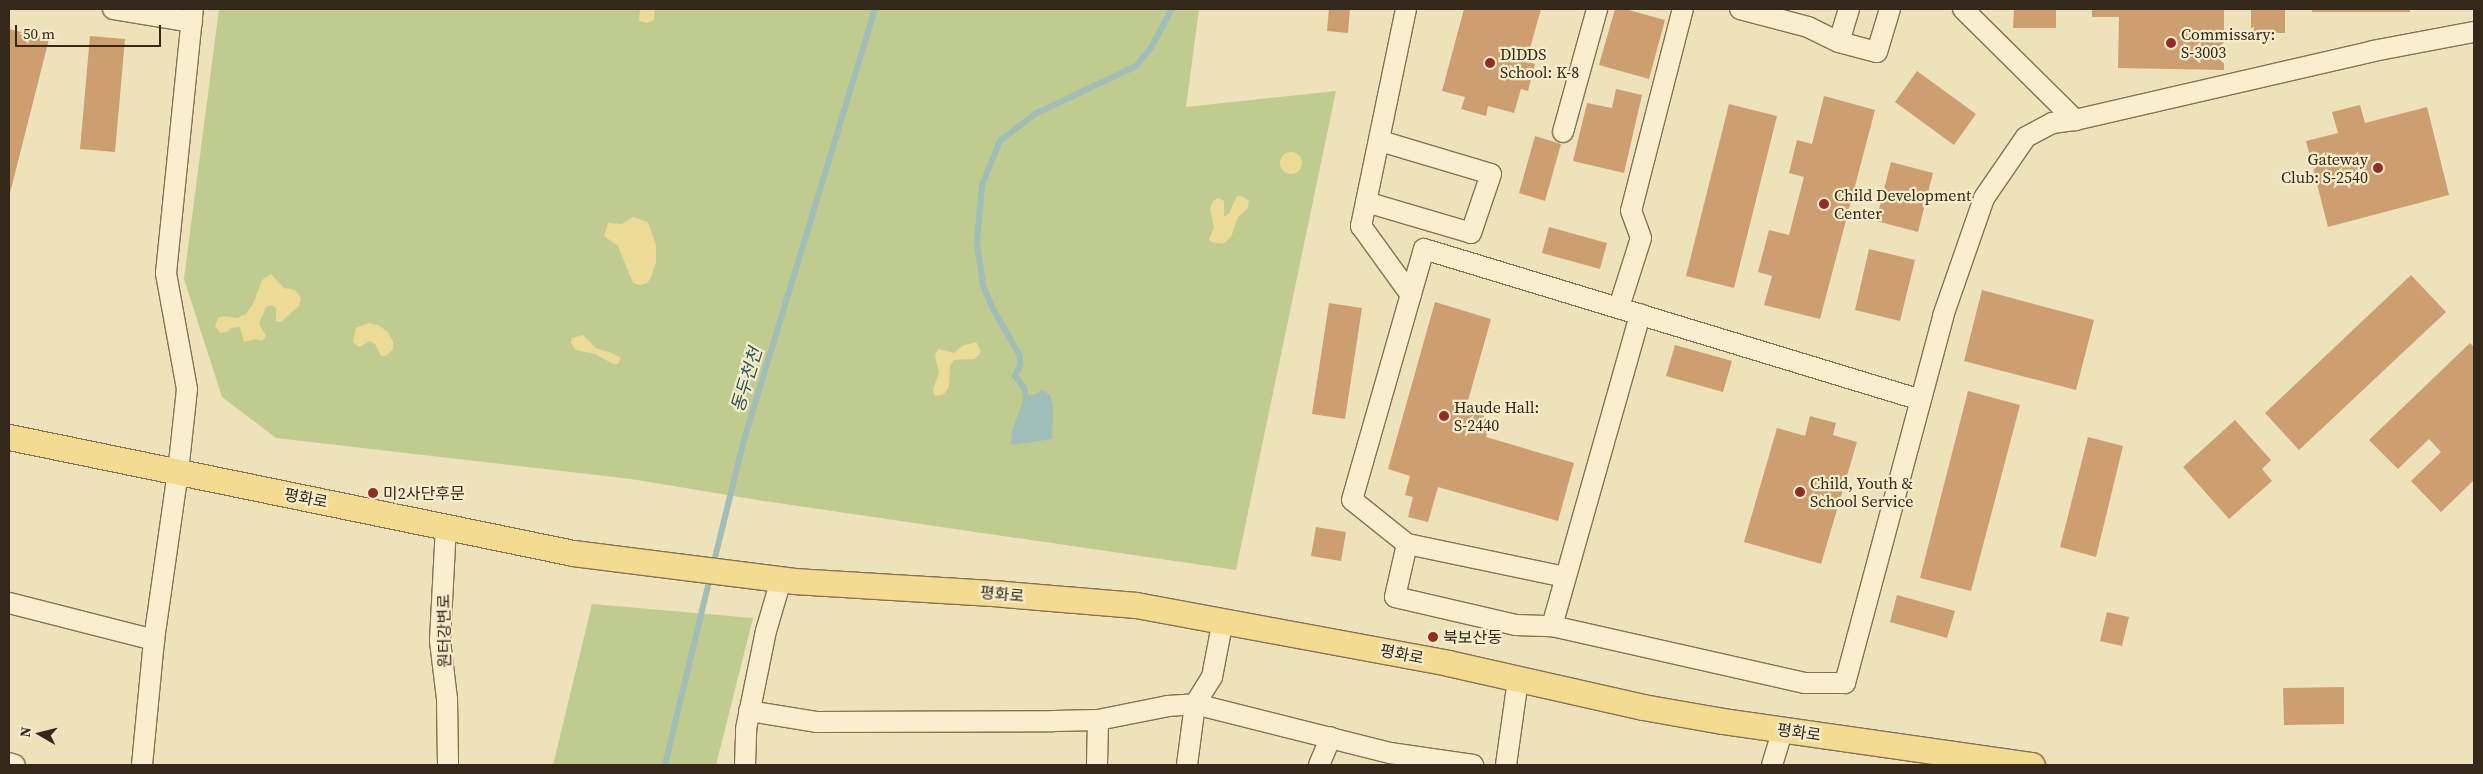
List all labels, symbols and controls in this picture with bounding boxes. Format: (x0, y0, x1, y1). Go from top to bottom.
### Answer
scale bar (18, 15, 164, 47)
text: 50 m (23, 23, 55, 44)
place label: Commissary: S-3003 (2181, 24, 2275, 62)
marker: Commissary: S-3003 (2165, 37, 2177, 49)
place label: DlDDS School: K-8 (1500, 44, 1579, 82)
marker: DlDDS School: K-8 (1484, 57, 1496, 69)
place label: Gateway Club: S-2540 (2281, 149, 2368, 187)
marker: Gateway Club: S-2540 (2372, 162, 2384, 174)
place label: Child Development Center (1834, 185, 1971, 223)
marker: Child Development Center (1818, 198, 1830, 210)
water label: 동두천천 (727, 345, 767, 415)
place label: Haude Hall: S-2440 (1454, 397, 1539, 435)
marker: Haude Hall: S-2440 (1438, 410, 1450, 422)
place label: Child, Youth & School Service (1810, 473, 1914, 511)
place label: 미2사단후문 (383, 483, 465, 503)
street label: 평화로 (282, 484, 330, 512)
marker: Child, Youth & School Service (1794, 486, 1806, 498)
marker: 미2사단후문 (367, 487, 379, 499)
street label: 평화로 (979, 583, 1025, 605)
street label: 원터강변로 (434, 594, 454, 668)
place label: 북보산동 (1443, 627, 1502, 647)
marker: 북보산동 (1427, 631, 1439, 643)
street label: 평화로 (1378, 640, 1426, 668)
north arrow (15, 709, 65, 759)
street label: 평화로 (1776, 719, 1822, 745)
text: N (15, 725, 36, 738)

